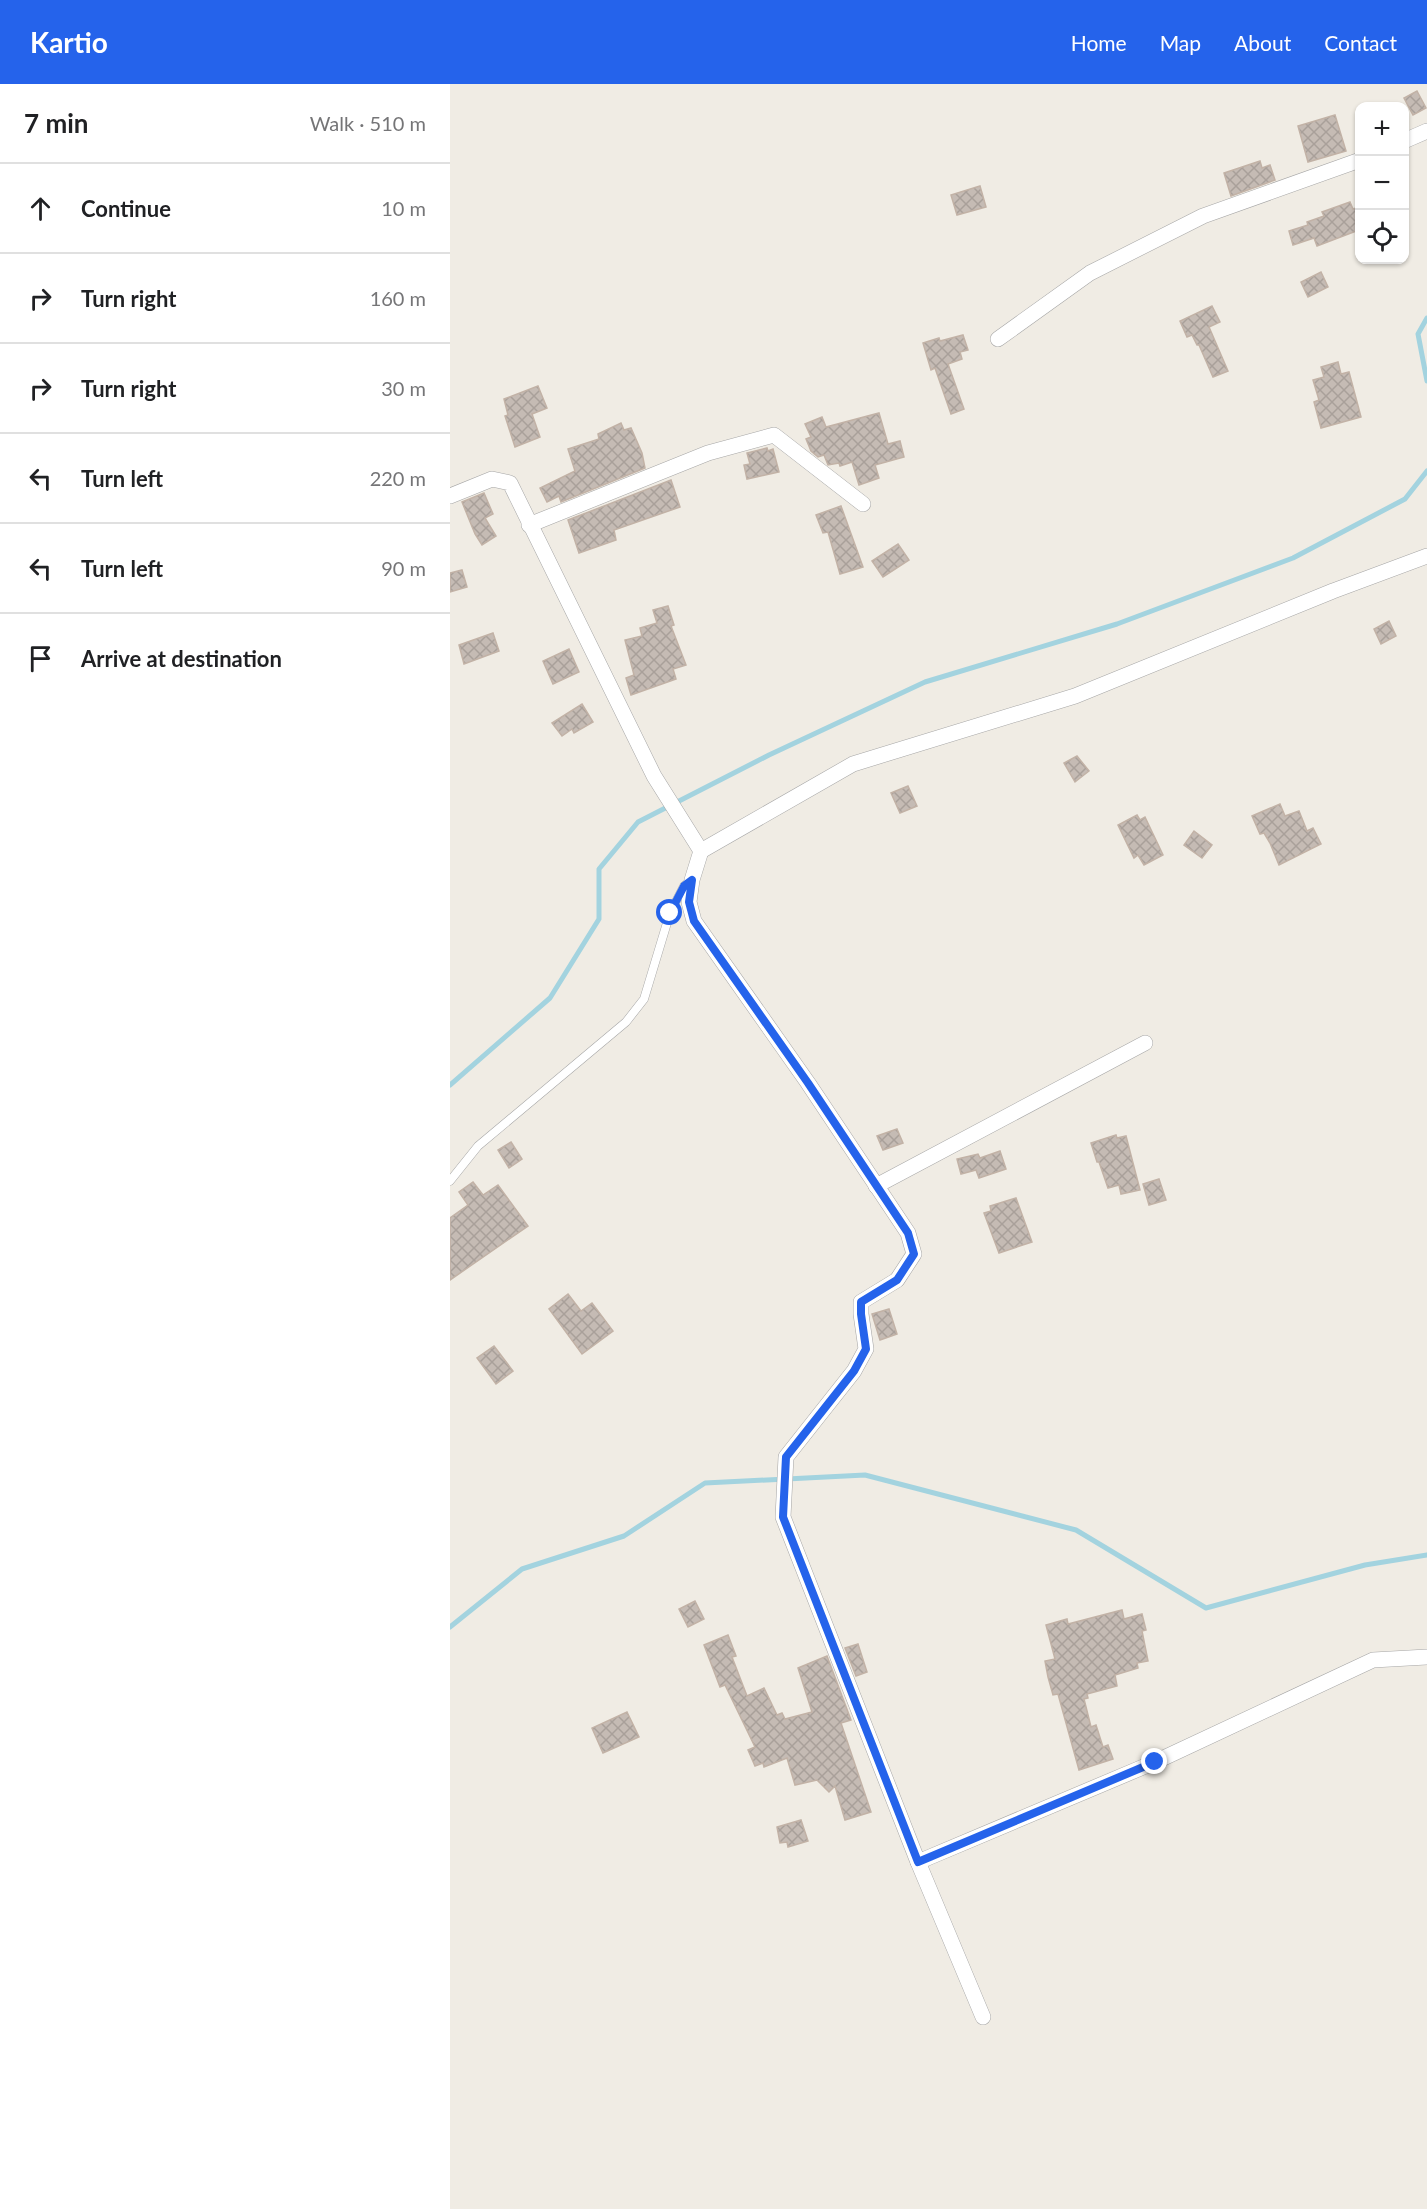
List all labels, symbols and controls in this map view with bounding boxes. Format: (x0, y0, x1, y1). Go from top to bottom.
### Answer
text: Kartio (30, 25, 108, 59)
text: Home (1071, 30, 1127, 55)
text: Map (1160, 30, 1201, 55)
text: About (1234, 30, 1291, 55)
text: Contact (1324, 30, 1397, 55)
map controls (1355, 102, 1409, 264)
button: + (1355, 102, 1409, 156)
text: 7 min (24, 107, 88, 139)
text: Walk · 510 m (310, 111, 426, 135)
button: − (1355, 156, 1409, 210)
icon: ahead (24, 192, 57, 225)
text: Continue (81, 195, 171, 222)
text: 10 m (381, 196, 426, 220)
button: locate (1355, 210, 1409, 264)
icon: right (24, 282, 57, 315)
text: Turn right (81, 285, 176, 312)
text: 160 m (370, 286, 426, 310)
icon: right (24, 372, 57, 405)
text: Turn right (81, 375, 176, 402)
text: 30 m (381, 376, 426, 400)
icon: left (24, 462, 57, 495)
text: Turn left (81, 465, 163, 492)
text: 220 m (370, 466, 426, 490)
icon: left (24, 552, 57, 585)
text: Turn left (81, 555, 163, 582)
text: 90 m (381, 556, 426, 580)
icon: arrive (24, 642, 57, 675)
text: Arrive at destination (81, 645, 282, 672)
route start (656, 899, 682, 925)
route end (1141, 1748, 1167, 1774)

